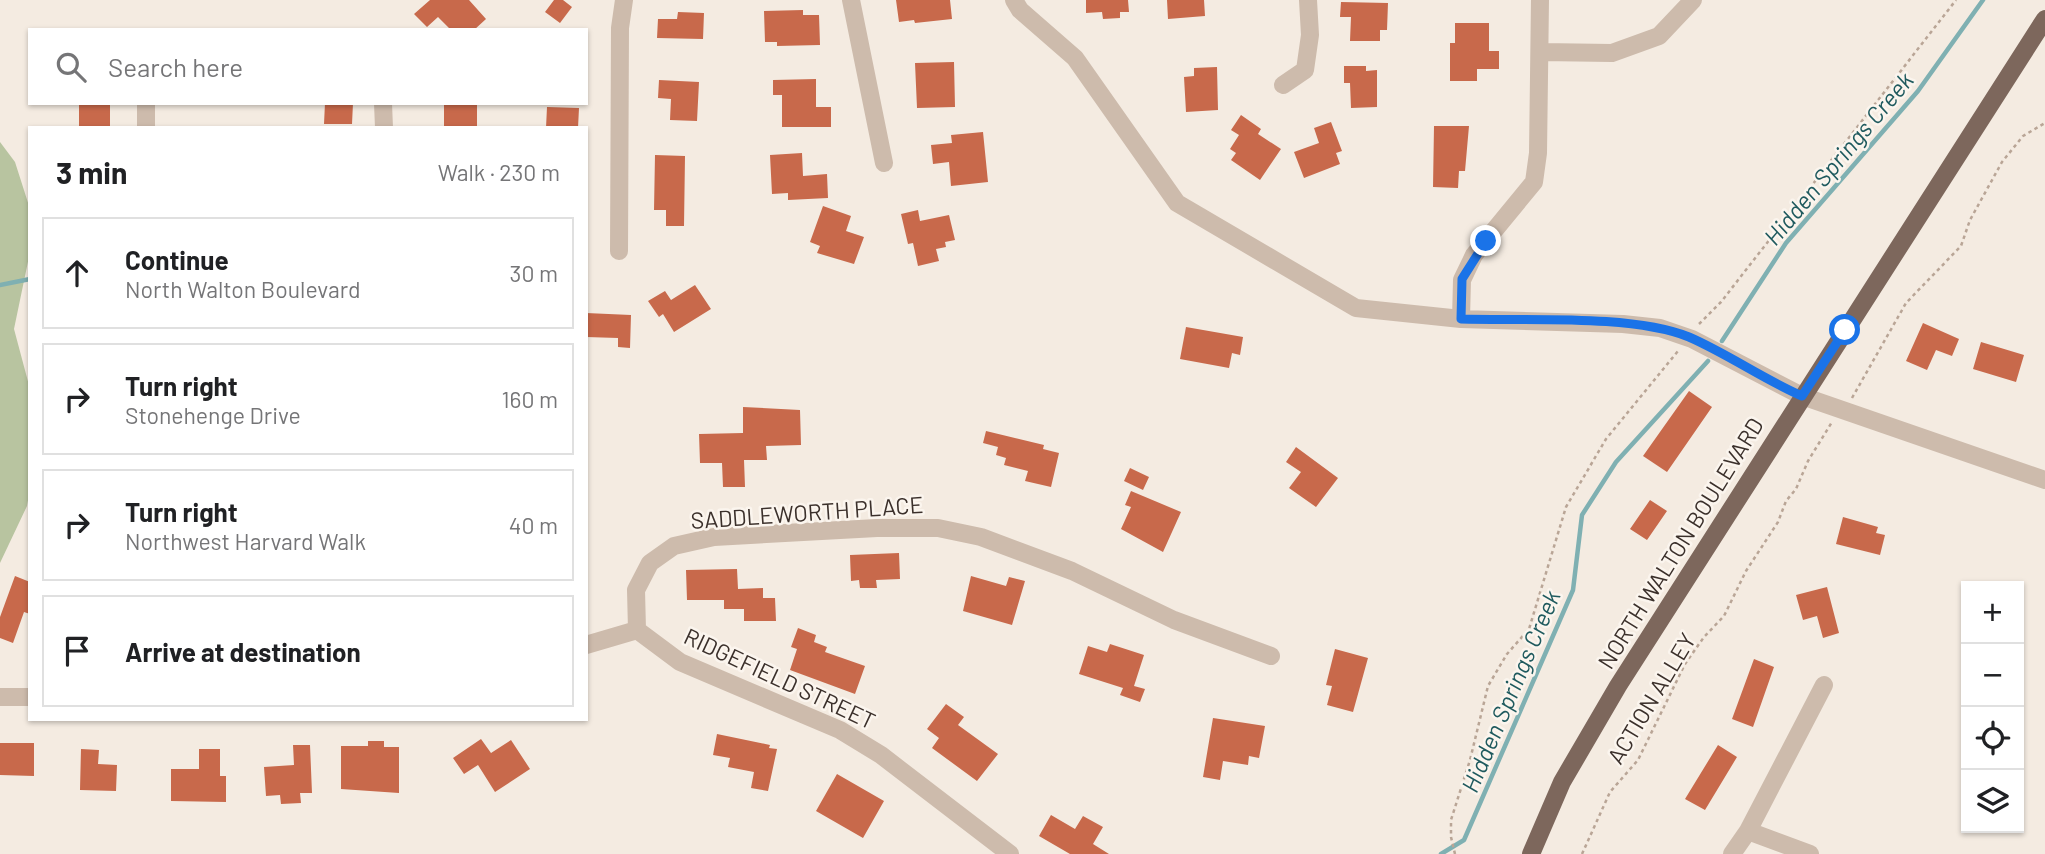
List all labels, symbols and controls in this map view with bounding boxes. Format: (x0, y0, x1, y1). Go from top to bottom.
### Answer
search box (28, 28, 588, 105)
icon: search (52, 48, 90, 86)
text: Search here (108, 51, 243, 82)
water label: Hidden Springs Creek (1757, 65, 1919, 250)
text: 3 min (56, 154, 127, 190)
text: Walk · 230 m (438, 158, 560, 186)
route end (1470, 225, 1501, 256)
text: Continue (125, 244, 229, 275)
icon: ahead (58, 254, 96, 292)
text: 30 m (510, 259, 558, 287)
text: North Walton Boulevard (125, 275, 361, 303)
route start (1829, 314, 1860, 345)
text: Turn right (125, 370, 238, 401)
icon: right (58, 380, 96, 418)
text: 160 m (501, 385, 558, 413)
text: Stonehenge Drive (125, 401, 301, 429)
street label: NORTH WALTON BOULEVARD (1591, 412, 1769, 674)
street label: SADDLEWORTH PLACE (690, 490, 924, 534)
text: Turn right (125, 496, 238, 527)
icon: right (58, 506, 96, 544)
text: 40 m (509, 511, 558, 539)
text: Northwest Harvard Walk (125, 527, 366, 555)
map controls (1961, 581, 2024, 833)
button: + (1961, 581, 2024, 644)
water label: Hidden Springs Creek (1454, 585, 1566, 796)
street label: RIDGEFIELD STREET (680, 621, 880, 735)
street label: ACTION ALLEY (1601, 627, 1701, 769)
icon: arrive (58, 632, 96, 670)
text: Arrive at destination (125, 636, 361, 667)
button: − (1961, 644, 2024, 707)
button: locate (1961, 707, 2024, 770)
button: layers (1961, 770, 2024, 833)

